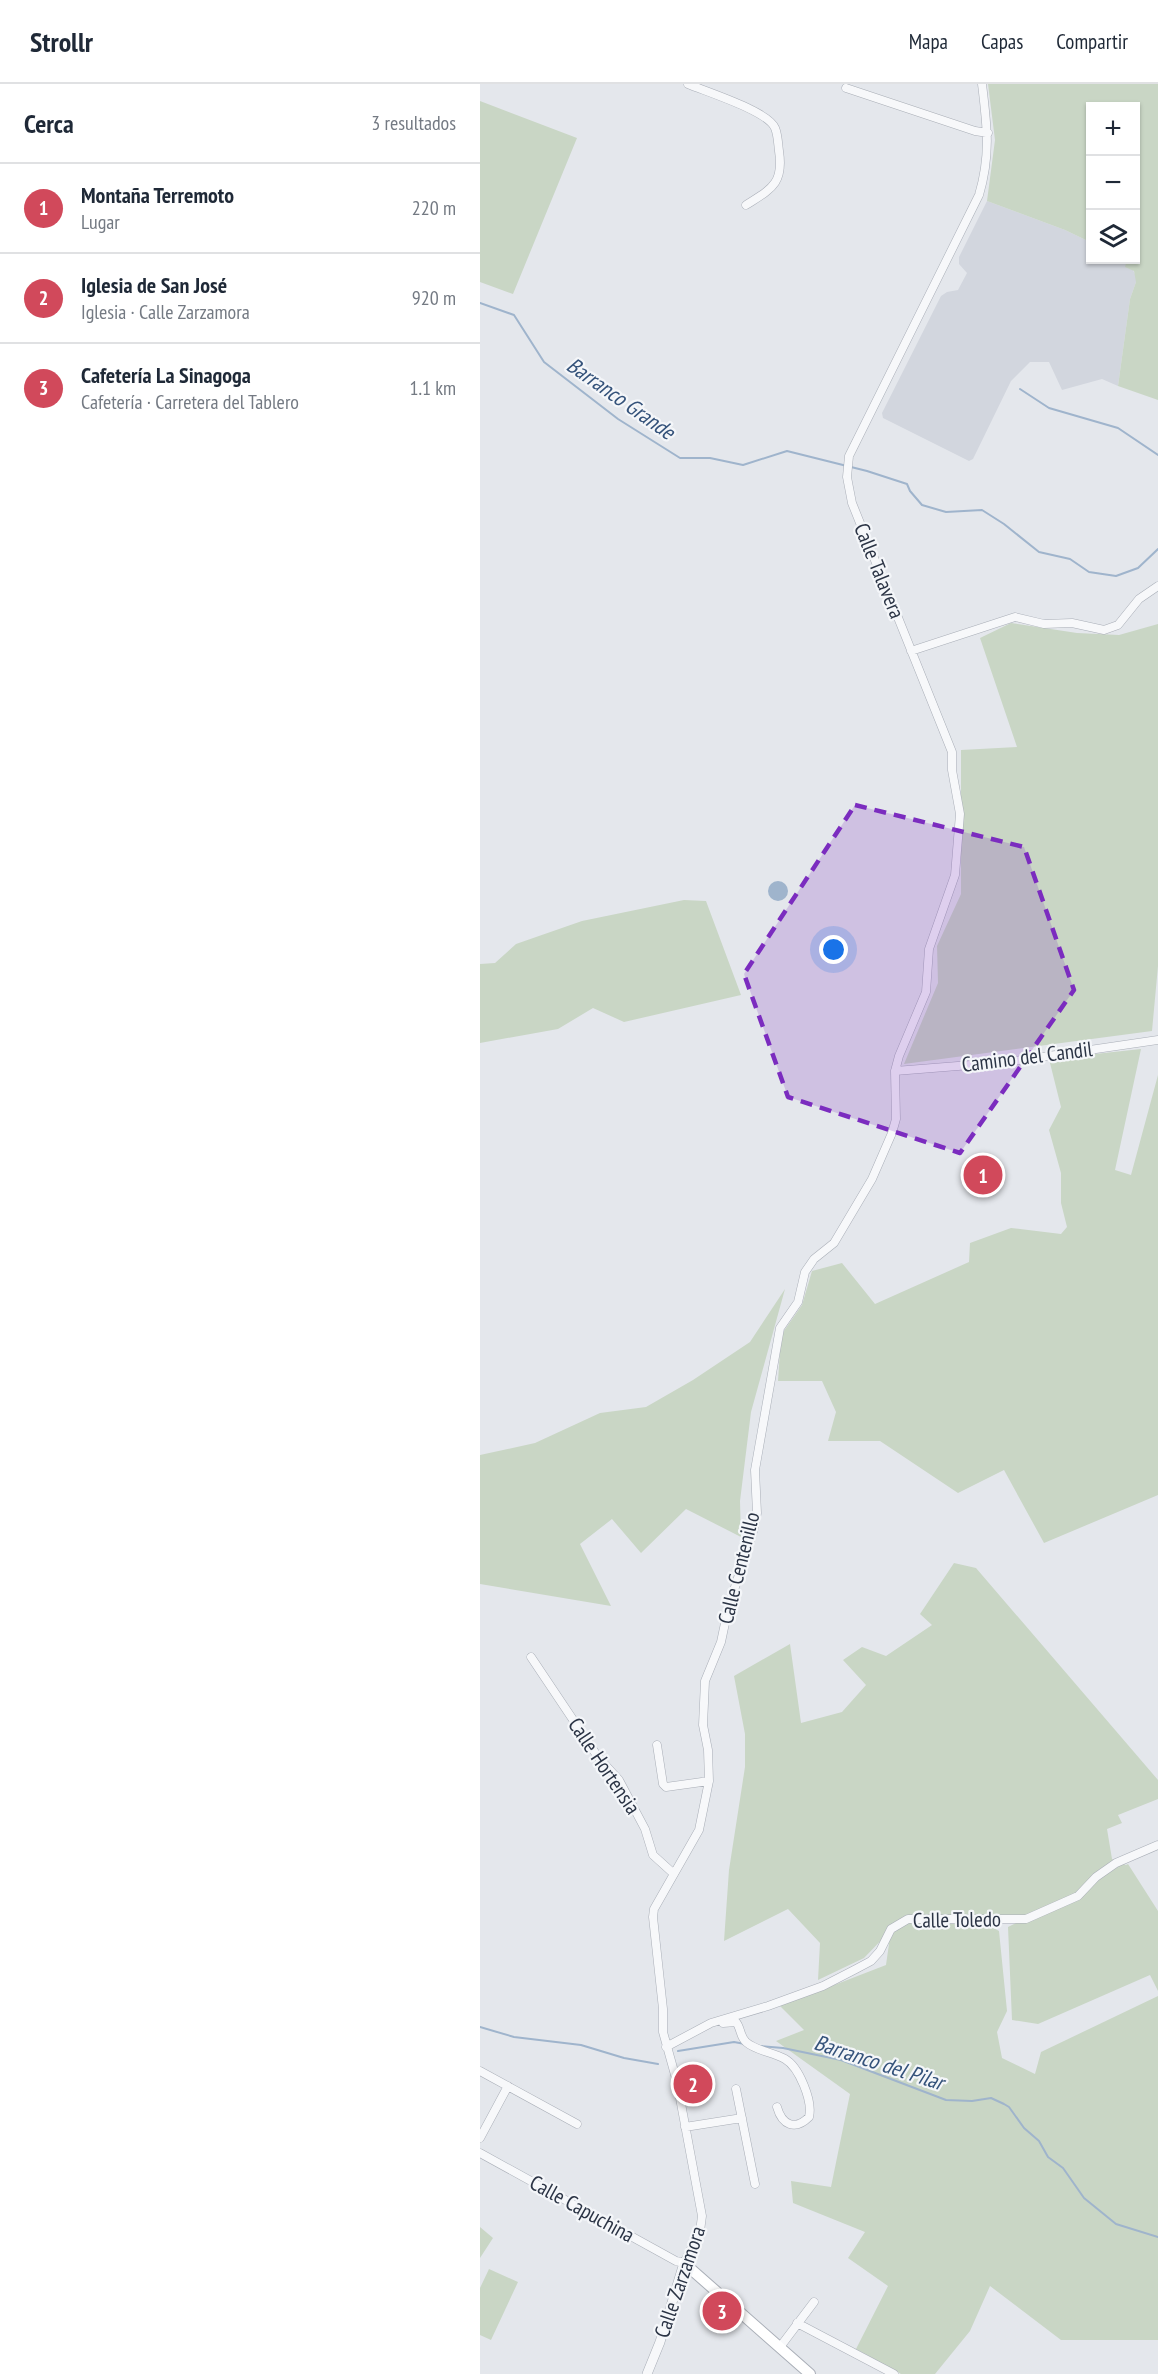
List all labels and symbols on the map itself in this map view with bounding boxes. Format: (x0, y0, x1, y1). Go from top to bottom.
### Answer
water label: Barranco Grande (562, 351, 682, 446)
street label: Calle Talavera (848, 519, 911, 622)
your location (819, 935, 848, 964)
street label: Camino del Candil (960, 1035, 1094, 1078)
pin: 1 (964, 1152, 1002, 1198)
street label: Calle Centenillo (712, 1509, 765, 1627)
street label: Calle Hortensia (562, 1712, 647, 1819)
street label: Calle Toledo (913, 1905, 1001, 1934)
water label: Barranco del Pilar (811, 2028, 950, 2097)
pin: 2 (674, 2062, 712, 2106)
street label: Calle Capuchina (525, 2169, 639, 2248)
street label: Calle Zarzamora (648, 2222, 711, 2341)
pin: 3 (702, 2288, 742, 2334)

